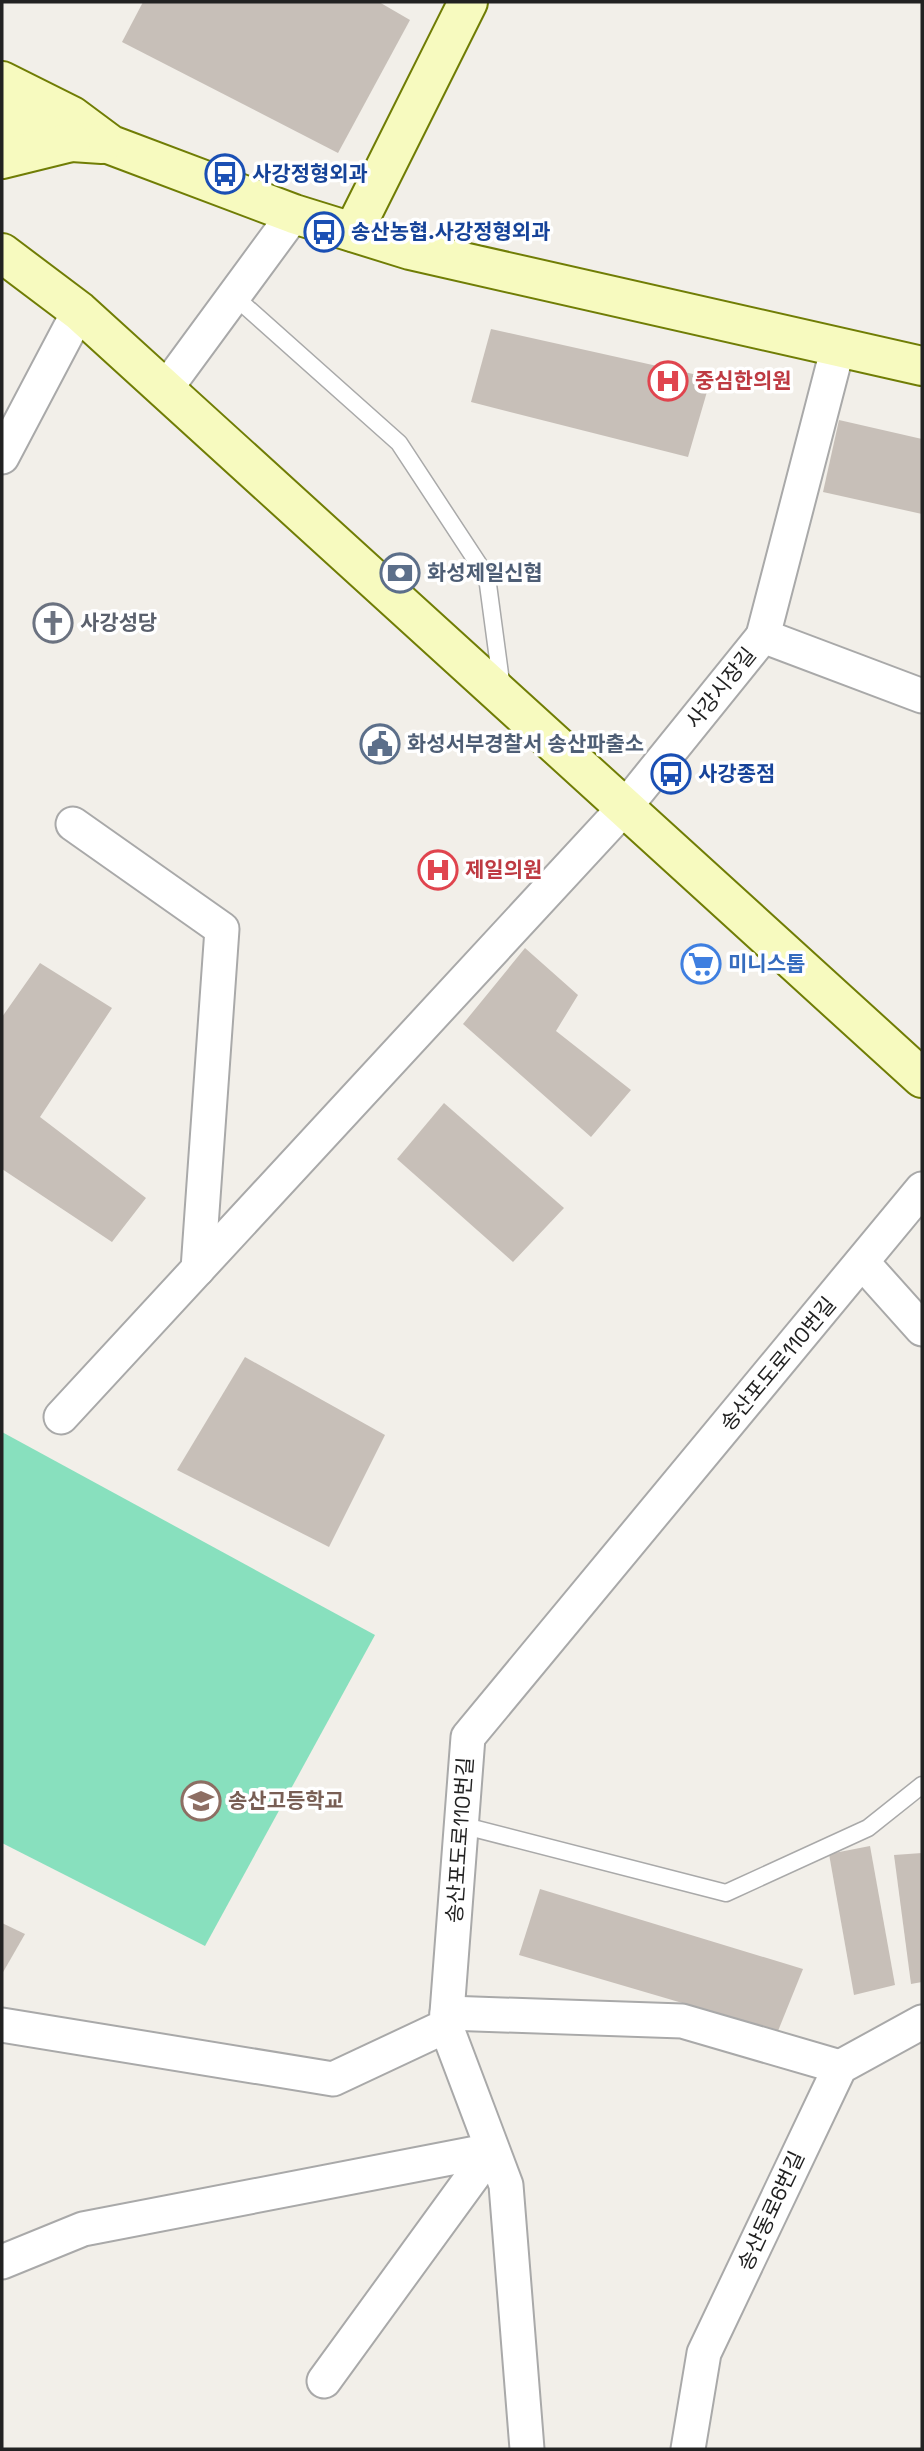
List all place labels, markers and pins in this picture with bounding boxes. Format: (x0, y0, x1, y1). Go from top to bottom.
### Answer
bus stop icon: 사강정형외과 (204, 153, 246, 195)
place label: 사강정형외과 (252, 160, 368, 187)
bus stop icon: 송산농협.사강정형외과 (303, 211, 345, 253)
place label: 송산농협.사강정형외과 (351, 218, 550, 245)
hospital icon: 중심한의원 (647, 360, 689, 402)
place label: 중심한의원 (695, 367, 792, 394)
bank icon: 화성제일신협 (379, 552, 421, 594)
place label: 화성제일신협 (427, 559, 543, 586)
church icon: 사강성당 (32, 602, 74, 644)
place label: 사강성당 (80, 609, 157, 636)
public building icon: 화성서부경찰서 송산파출소 (359, 723, 401, 765)
place label: 화성서부경찰서 송산파출소 (407, 730, 644, 757)
bus stop icon: 사강종점 (650, 753, 692, 795)
place label: 사강종점 (698, 760, 775, 787)
hospital icon: 제일의원 (417, 849, 459, 891)
place label: 제일의원 (465, 856, 542, 883)
supermarket icon: 미니스톱 (680, 943, 722, 985)
place label: 미니스톱 (728, 950, 805, 977)
school or university icon: 송산고등학교 (180, 1780, 222, 1822)
place label: 송산고등학교 (228, 1787, 344, 1814)

